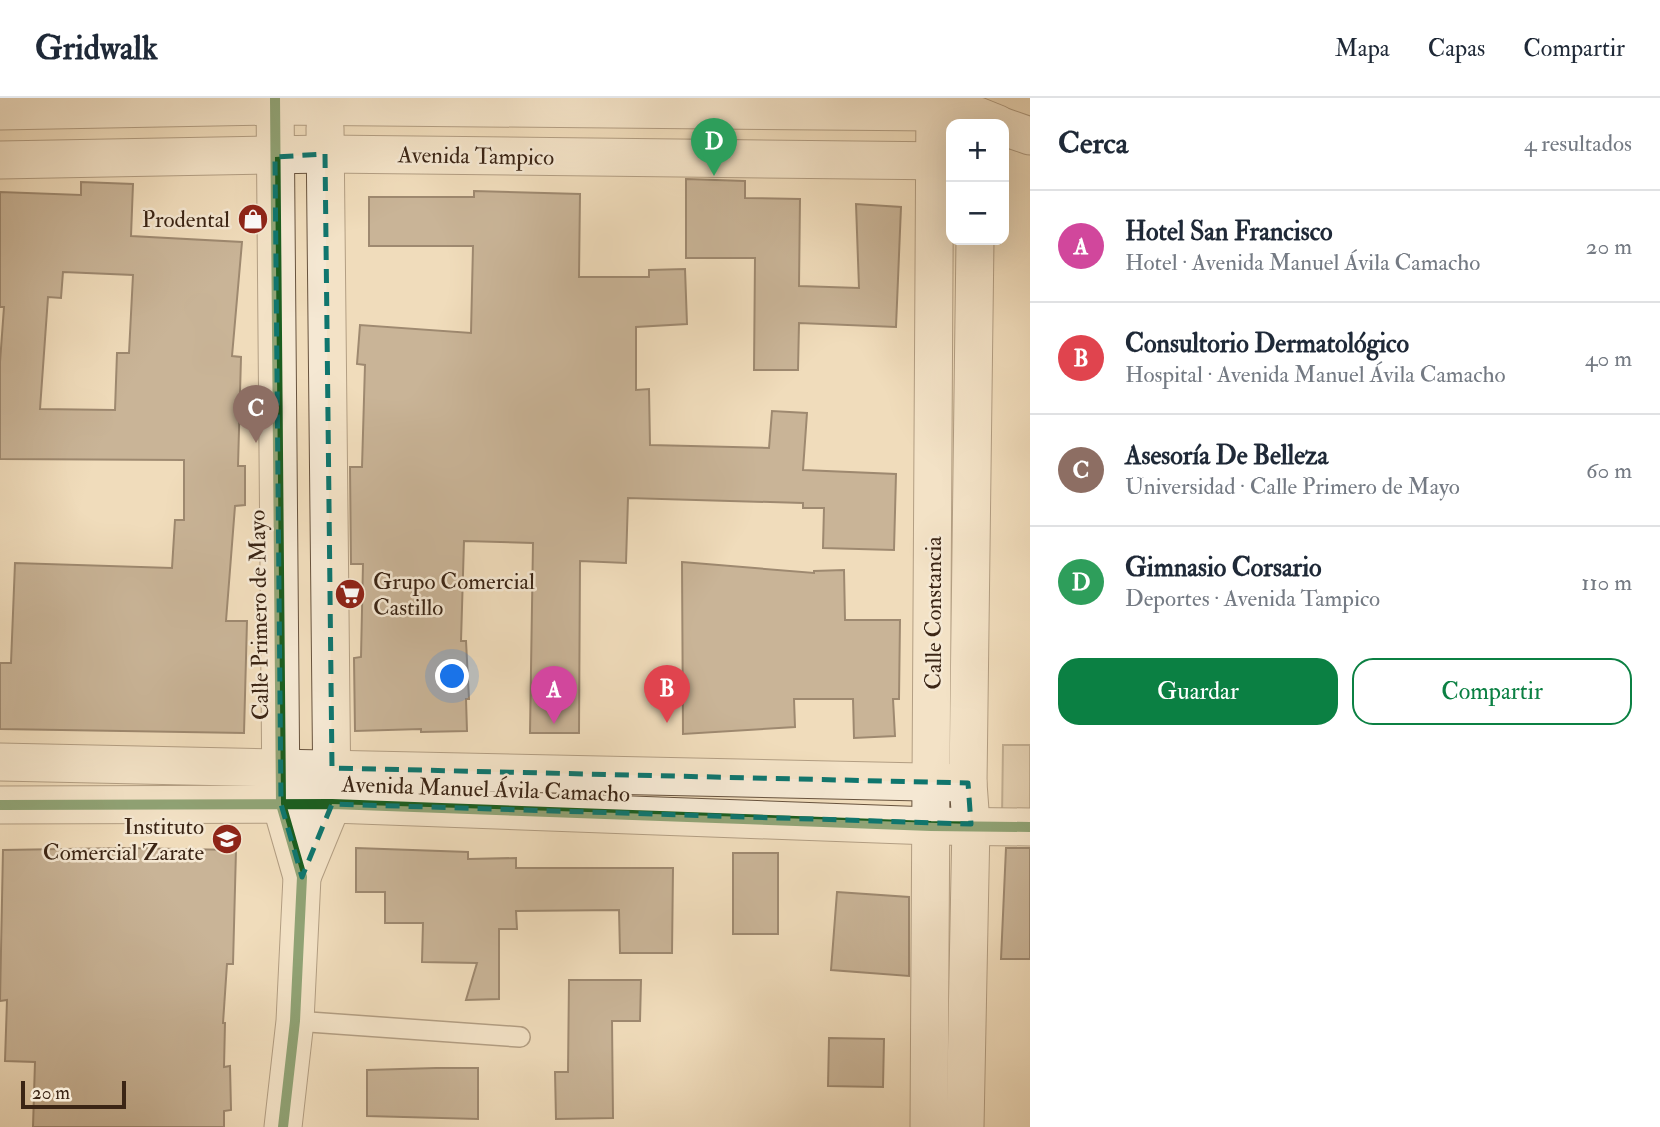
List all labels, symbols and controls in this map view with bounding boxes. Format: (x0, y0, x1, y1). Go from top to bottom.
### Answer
text: Gridwalk (35, 28, 158, 69)
text: Mapa (1335, 33, 1390, 64)
text: Capas (1428, 33, 1485, 64)
text: Compartir (1523, 33, 1625, 64)
pin: D (691, 118, 737, 176)
map controls (946, 119, 1009, 245)
button: + (946, 119, 1009, 182)
text: Cerca (1058, 125, 1128, 162)
text: 4 resultados (1524, 129, 1632, 158)
street label: Avenida Tampico (397, 140, 554, 173)
button: − (946, 182, 1009, 245)
shop icon: Prodental (236, 202, 270, 236)
place label: Prodental (142, 205, 230, 234)
text: Hotel San Francisco (1125, 216, 1333, 248)
text: A (1074, 232, 1088, 261)
text: 20 m (1586, 232, 1632, 261)
text: Hotel · Avenida Manuel Ávila Camacho (1125, 248, 1480, 277)
text: Consultorio Dermatológico (1125, 328, 1409, 360)
text: B (1073, 344, 1089, 373)
text: 40 m (1585, 344, 1632, 373)
text: Hospital · Avenida Manuel Ávila Camacho (1125, 360, 1506, 389)
pin: C (233, 385, 279, 443)
text: Asesoría De Belleza (1125, 440, 1328, 472)
text: C (1073, 456, 1089, 485)
text: 60 m (1586, 456, 1632, 485)
text: Universidad · Calle Primero de Mayo (1125, 472, 1460, 501)
street label: Calle Primero de Mayo (243, 510, 275, 720)
street label: Calle Constancia (919, 536, 948, 690)
text: Gimnasio Corsario (1125, 552, 1322, 584)
place label: Grupo Comercial Castillo (373, 567, 535, 622)
text: D (1072, 568, 1090, 597)
text: 110 m (1581, 568, 1632, 597)
supermarket icon: Grupo Comercial Castillo (333, 577, 367, 611)
text: Deportes · Avenida Tampico (1125, 584, 1380, 613)
button: Guardar (1058, 658, 1338, 725)
button: Compartir (1352, 658, 1632, 725)
your location (435, 659, 469, 693)
pin: B (644, 665, 690, 723)
pin: A (531, 666, 577, 724)
street label: Avenida Manuel Ávila Camacho (340, 769, 631, 809)
place label: Instituto Comercial Zarate (43, 812, 204, 867)
school or university icon: Instituto Comercial Zarate (210, 822, 244, 856)
scale bar (21, 1078, 126, 1110)
text: 20 m (32, 1081, 70, 1105)

